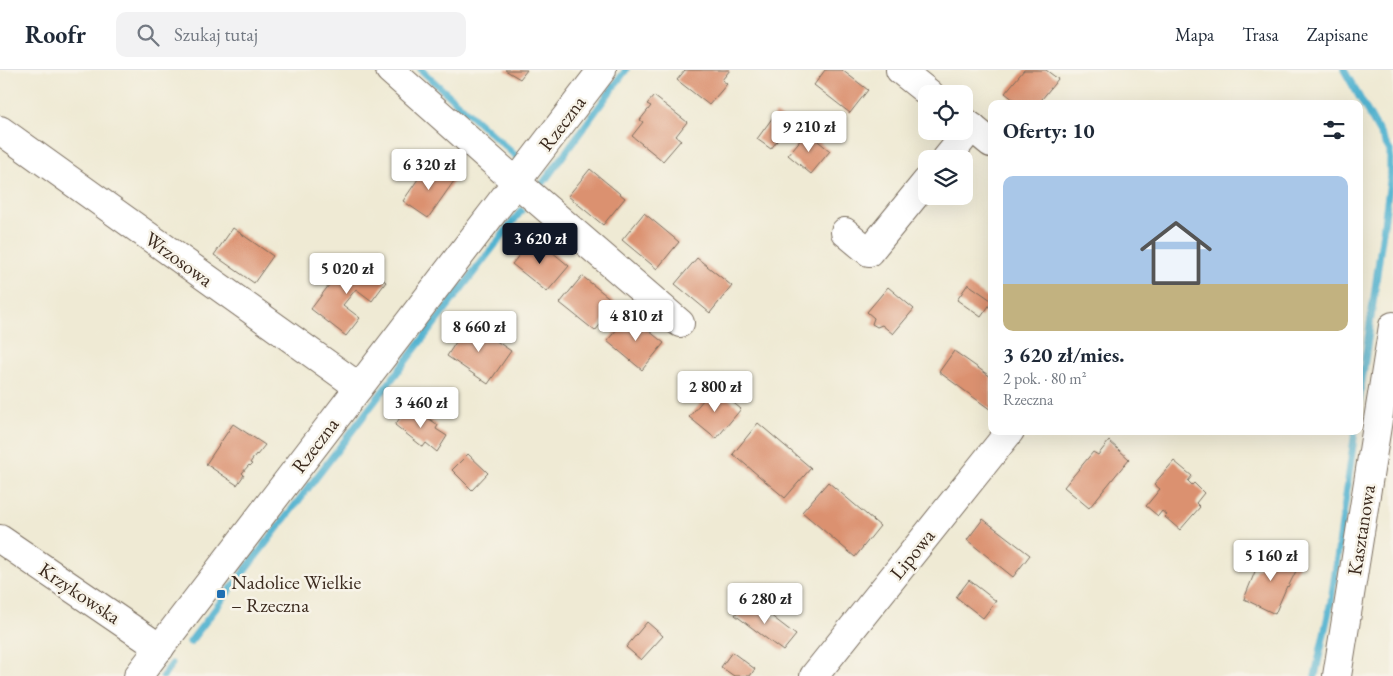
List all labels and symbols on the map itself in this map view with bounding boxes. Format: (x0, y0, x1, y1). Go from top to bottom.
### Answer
street label: Rzeczna (533, 90, 591, 156)
pin: 9 210 zł (757, 111, 861, 153)
pin: 6 320 zł (377, 148, 481, 191)
pin: 3 620 zł (488, 222, 592, 265)
street label: Wrzosowa (140, 226, 218, 292)
pin: 5 020 zł (295, 252, 399, 295)
pin: 4 810 zł (584, 300, 688, 342)
pin: 8 660 zł (427, 310, 531, 353)
pin: 2 800 zł (663, 370, 767, 413)
pin: 3 460 zł (369, 386, 473, 429)
street label: Rzeczna (286, 412, 344, 478)
street label: Kasztanowa (1341, 483, 1381, 577)
street label: Lipowa (884, 523, 940, 585)
pin: 5 160 zł (1219, 540, 1323, 582)
street label: Krzykowska (34, 556, 126, 630)
place label: Nadolice Wielkie – Rzeczna (231, 569, 361, 618)
pin: 6 280 zł (713, 582, 817, 625)
marker: Nadolice Wielkie – Rzeczna (215, 588, 227, 600)

